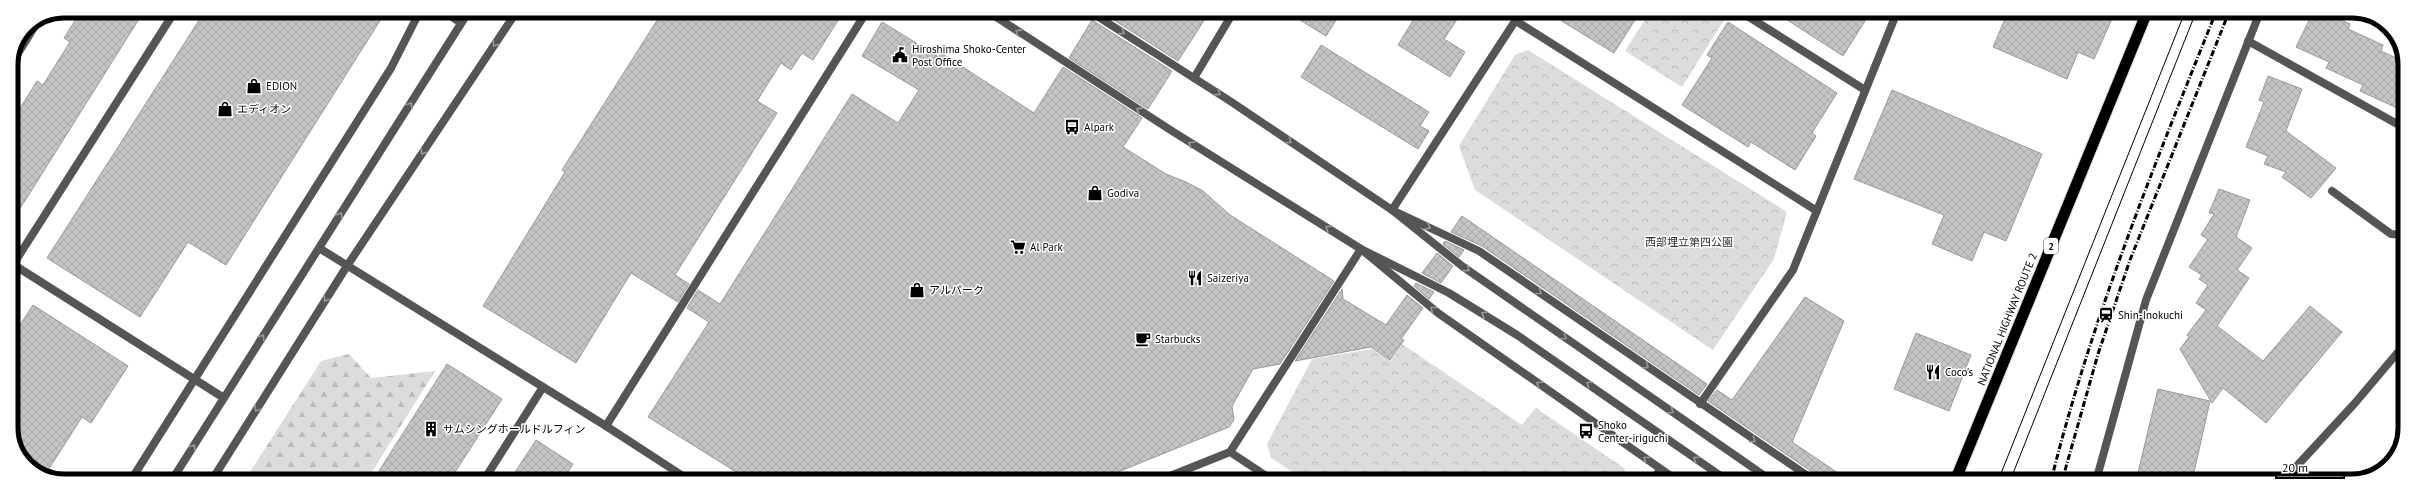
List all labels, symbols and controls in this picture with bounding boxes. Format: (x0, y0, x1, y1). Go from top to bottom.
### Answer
one-way arrow (1117, 27, 1124, 34)
one-way arrow (1016, 30, 1023, 37)
one-way arrow (493, 39, 500, 46)
place label: Hiroshima Shoko-Center Post Office (912, 42, 1026, 69)
public building icon: Hiroshima Shoko-Center Post Office (891, 46, 909, 64)
shop icon: EDION (245, 77, 263, 95)
place label: EDION (266, 79, 297, 93)
one-way arrow (1214, 89, 1221, 96)
shop icon: エディオン (216, 100, 234, 118)
place label: エディオン (237, 102, 291, 116)
one-way arrow (405, 102, 412, 109)
one-way arrow (1136, 107, 1143, 115)
bus stop icon: Alpark (1063, 118, 1081, 136)
place label: Alpark (1084, 120, 1115, 134)
one-way arrow (1285, 136, 1292, 144)
one-way arrow (1189, 141, 1196, 148)
one-way arrow (421, 148, 428, 155)
shop icon: Godiva (1086, 184, 1104, 202)
place label: Godiva (1107, 186, 1139, 200)
one-way arrow (336, 212, 343, 219)
one-way arrow (1424, 222, 1431, 230)
one-way arrow (1325, 226, 1332, 233)
park label: 西部埋立第四公園 (1645, 235, 1733, 249)
supermarket icon: Al Park (1009, 238, 1027, 256)
road number: 2 (2044, 238, 2058, 254)
place label: Al Park (1030, 240, 1064, 254)
street label: NATIONAL HIGHWAY ROUTE 2 (1974, 251, 2040, 387)
one-way arrow (1462, 264, 1469, 271)
restaurant icon: Saizeriya (1186, 269, 1204, 287)
place label: Saizeriya (1207, 271, 1249, 285)
shop icon: アルパーク (908, 281, 926, 299)
place label: アルパーク (929, 283, 984, 297)
one-way arrow (1535, 287, 1542, 294)
one-way arrow (324, 295, 331, 302)
one-way arrow (1431, 306, 1438, 313)
station icon: Shin-Inokuchi (2097, 306, 2115, 324)
place label: Shin-Inokuchi (2118, 308, 2183, 322)
one-way arrow (1481, 312, 1488, 319)
cafe icon: Starbucks (1134, 330, 1152, 348)
place label: Starbucks (1155, 332, 1201, 346)
one-way arrow (1559, 332, 1566, 339)
one-way arrow (258, 334, 265, 341)
one-way arrow (1642, 361, 1649, 369)
restaurant icon: Coco's (1924, 363, 1942, 381)
place label: Coco's (1945, 365, 1974, 379)
one-way arrow (1586, 381, 1593, 389)
one-way arrow (1537, 382, 1544, 389)
one-way arrow (254, 405, 261, 412)
one-way arrow (1667, 406, 1674, 414)
place label: Shoko Center-iriguchi (1598, 418, 1668, 445)
building icon: サムシングホールドルフィン (422, 420, 440, 438)
place label: サムシングホールドルフィン (443, 422, 586, 436)
bus stop icon: Shoko Center-iriguchi (1577, 422, 1595, 440)
one-way arrow (1749, 435, 1756, 442)
one-way arrow (188, 444, 196, 451)
scale bar (2276, 454, 2344, 480)
one-way arrow (1693, 456, 1700, 463)
one-way arrow (1643, 457, 1650, 464)
text: 20 m (2282, 460, 2308, 475)

